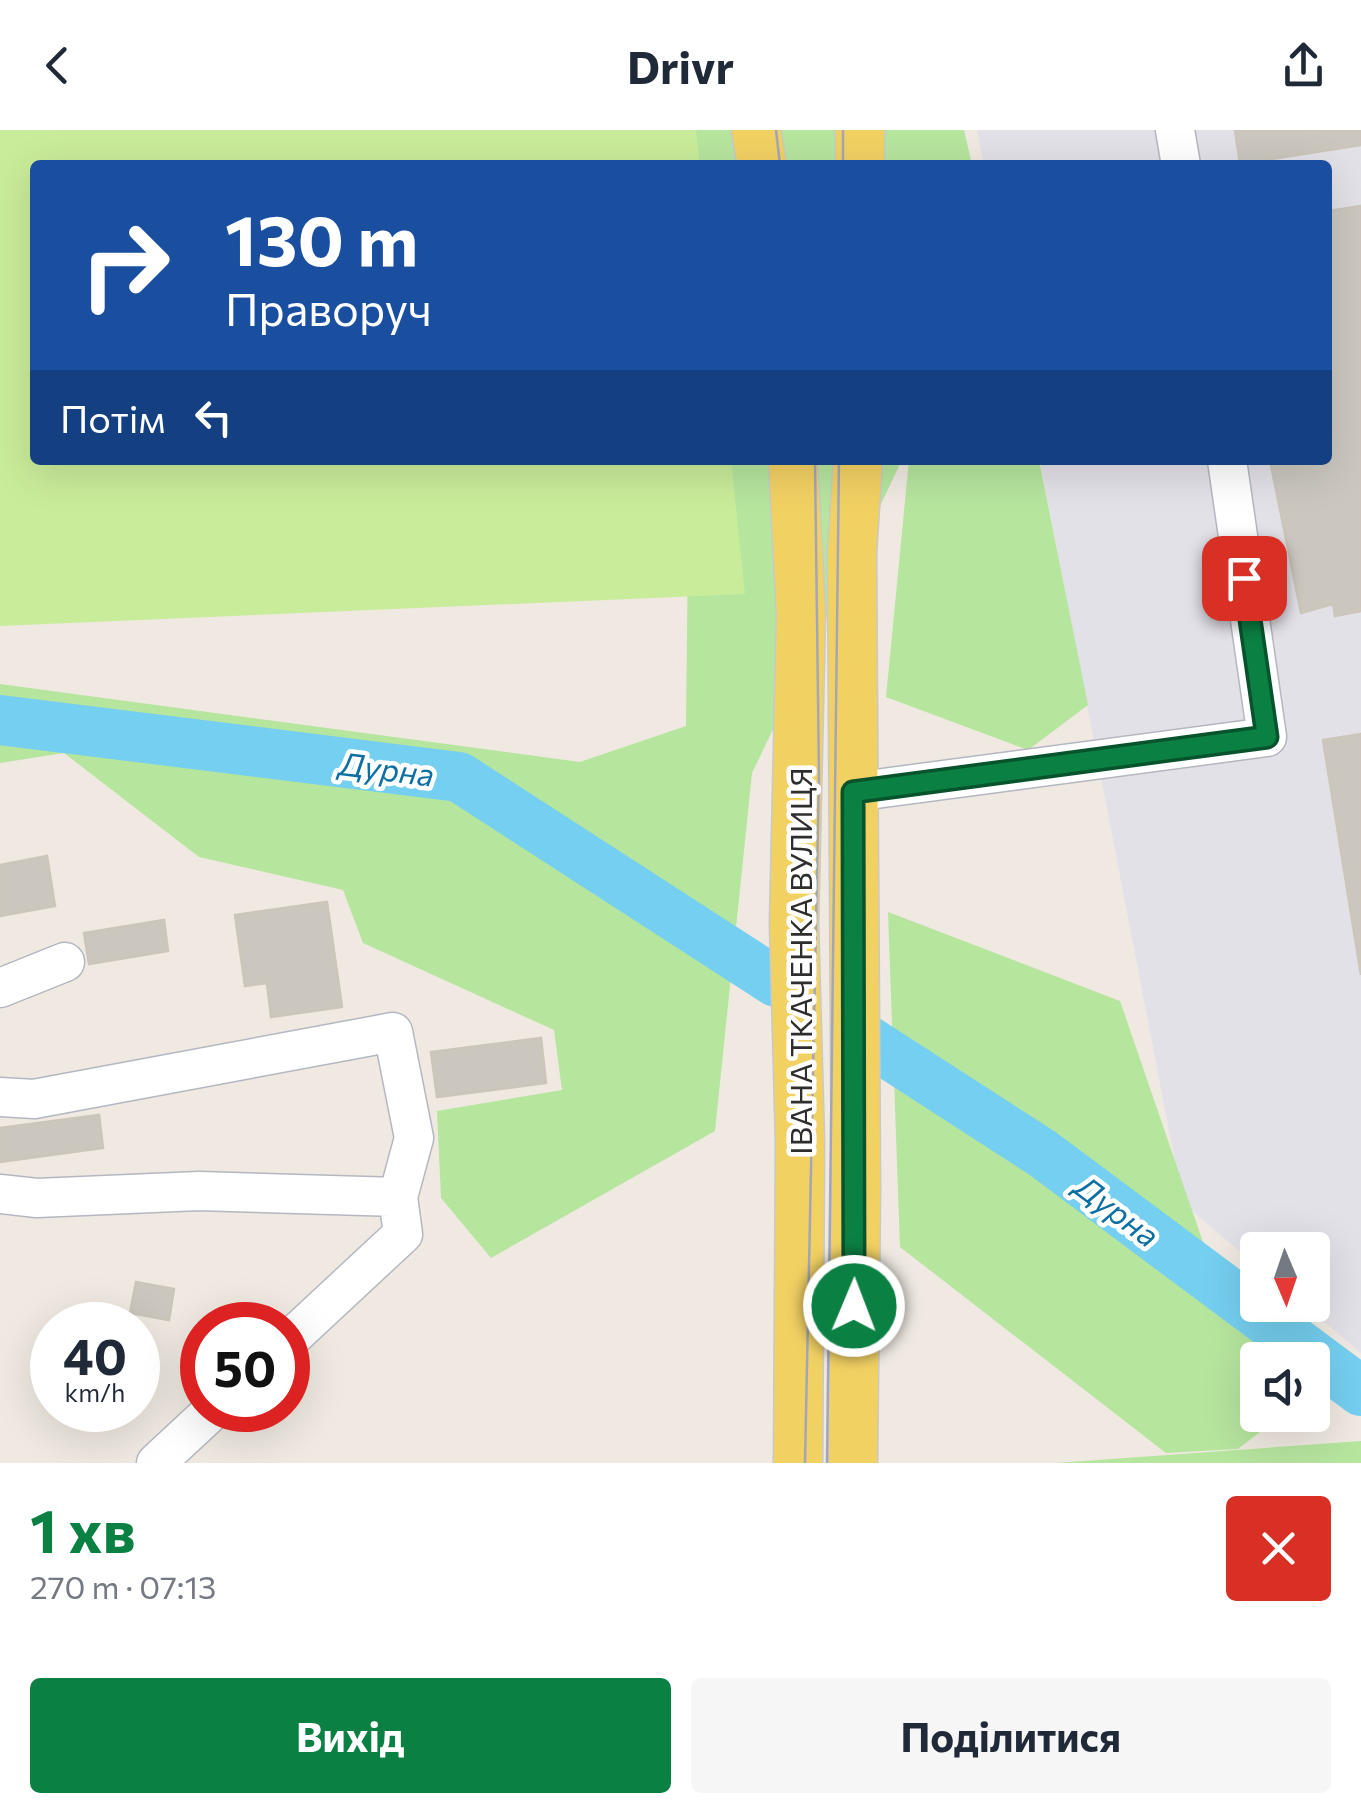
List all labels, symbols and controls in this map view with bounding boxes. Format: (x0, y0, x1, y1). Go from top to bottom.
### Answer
icon: back (30, 38, 85, 93)
text: Drivr (627, 38, 734, 93)
icon: share (1276, 38, 1331, 93)
text: 130 m (225, 195, 418, 280)
icon: right (60, 200, 190, 330)
text: Праворуч (225, 280, 432, 335)
icon: left (186, 390, 241, 445)
text: Потім (60, 394, 166, 441)
pin (1202, 536, 1287, 621)
icon: arrive (1217, 551, 1272, 606)
water label: Дурна (334, 742, 437, 794)
street label: ІВАНА ТКАЧЕНКА ВУЛИЦЯ (781, 767, 818, 1155)
water label: Дурна (1066, 1164, 1168, 1255)
north arrow (1240, 1232, 1330, 1322)
map controls (1240, 1232, 1330, 1432)
position arrow (802, 1254, 906, 1358)
speed limit sign: 50 (180, 1302, 310, 1432)
text: 40 (63, 1324, 127, 1385)
button: sound (1240, 1342, 1330, 1432)
text: km/h (65, 1377, 125, 1407)
text: 1 хв (30, 1492, 135, 1565)
button: close (1226, 1496, 1331, 1601)
text: 270 m · 07:13 (30, 1566, 216, 1606)
button: Вихід (30, 1678, 671, 1793)
button: Поділитися (691, 1678, 1331, 1793)

